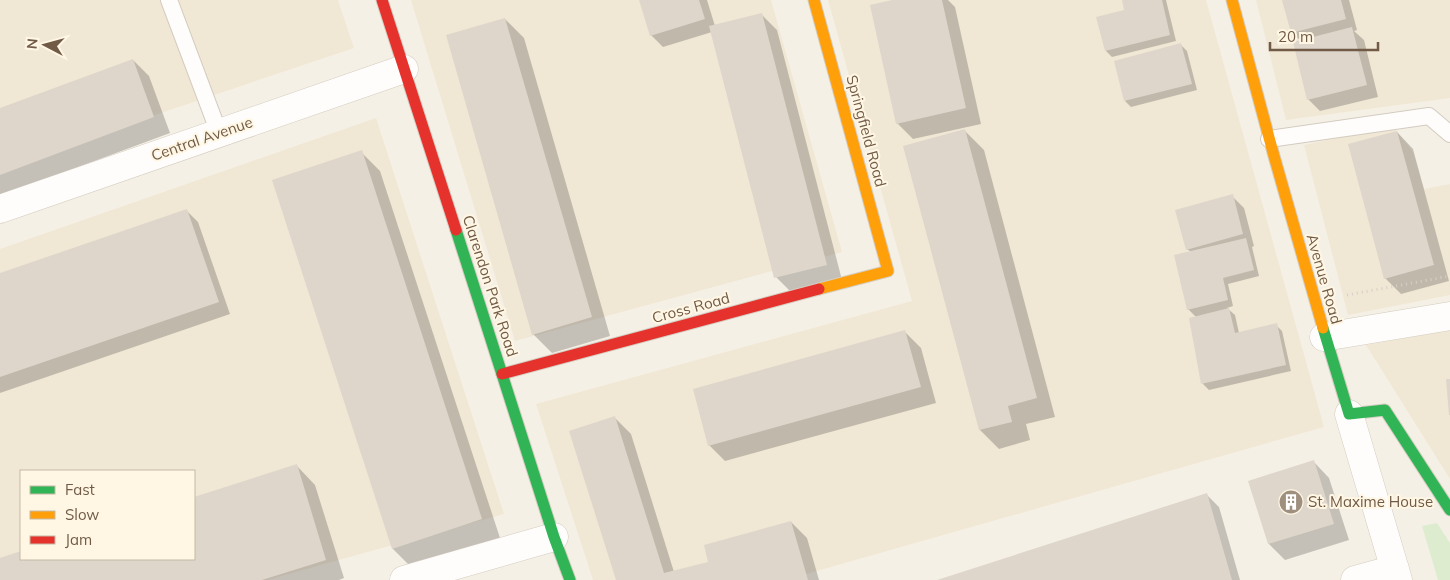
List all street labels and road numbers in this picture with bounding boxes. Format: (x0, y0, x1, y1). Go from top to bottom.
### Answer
street label: Springfield Road (842, 73, 891, 189)
street label: Central Avenue (149, 112, 255, 165)
street label: Clarendon Park Road (459, 213, 522, 359)
street label: Avenue Road (1303, 232, 1346, 326)
street label: Cross Road (650, 288, 732, 327)

